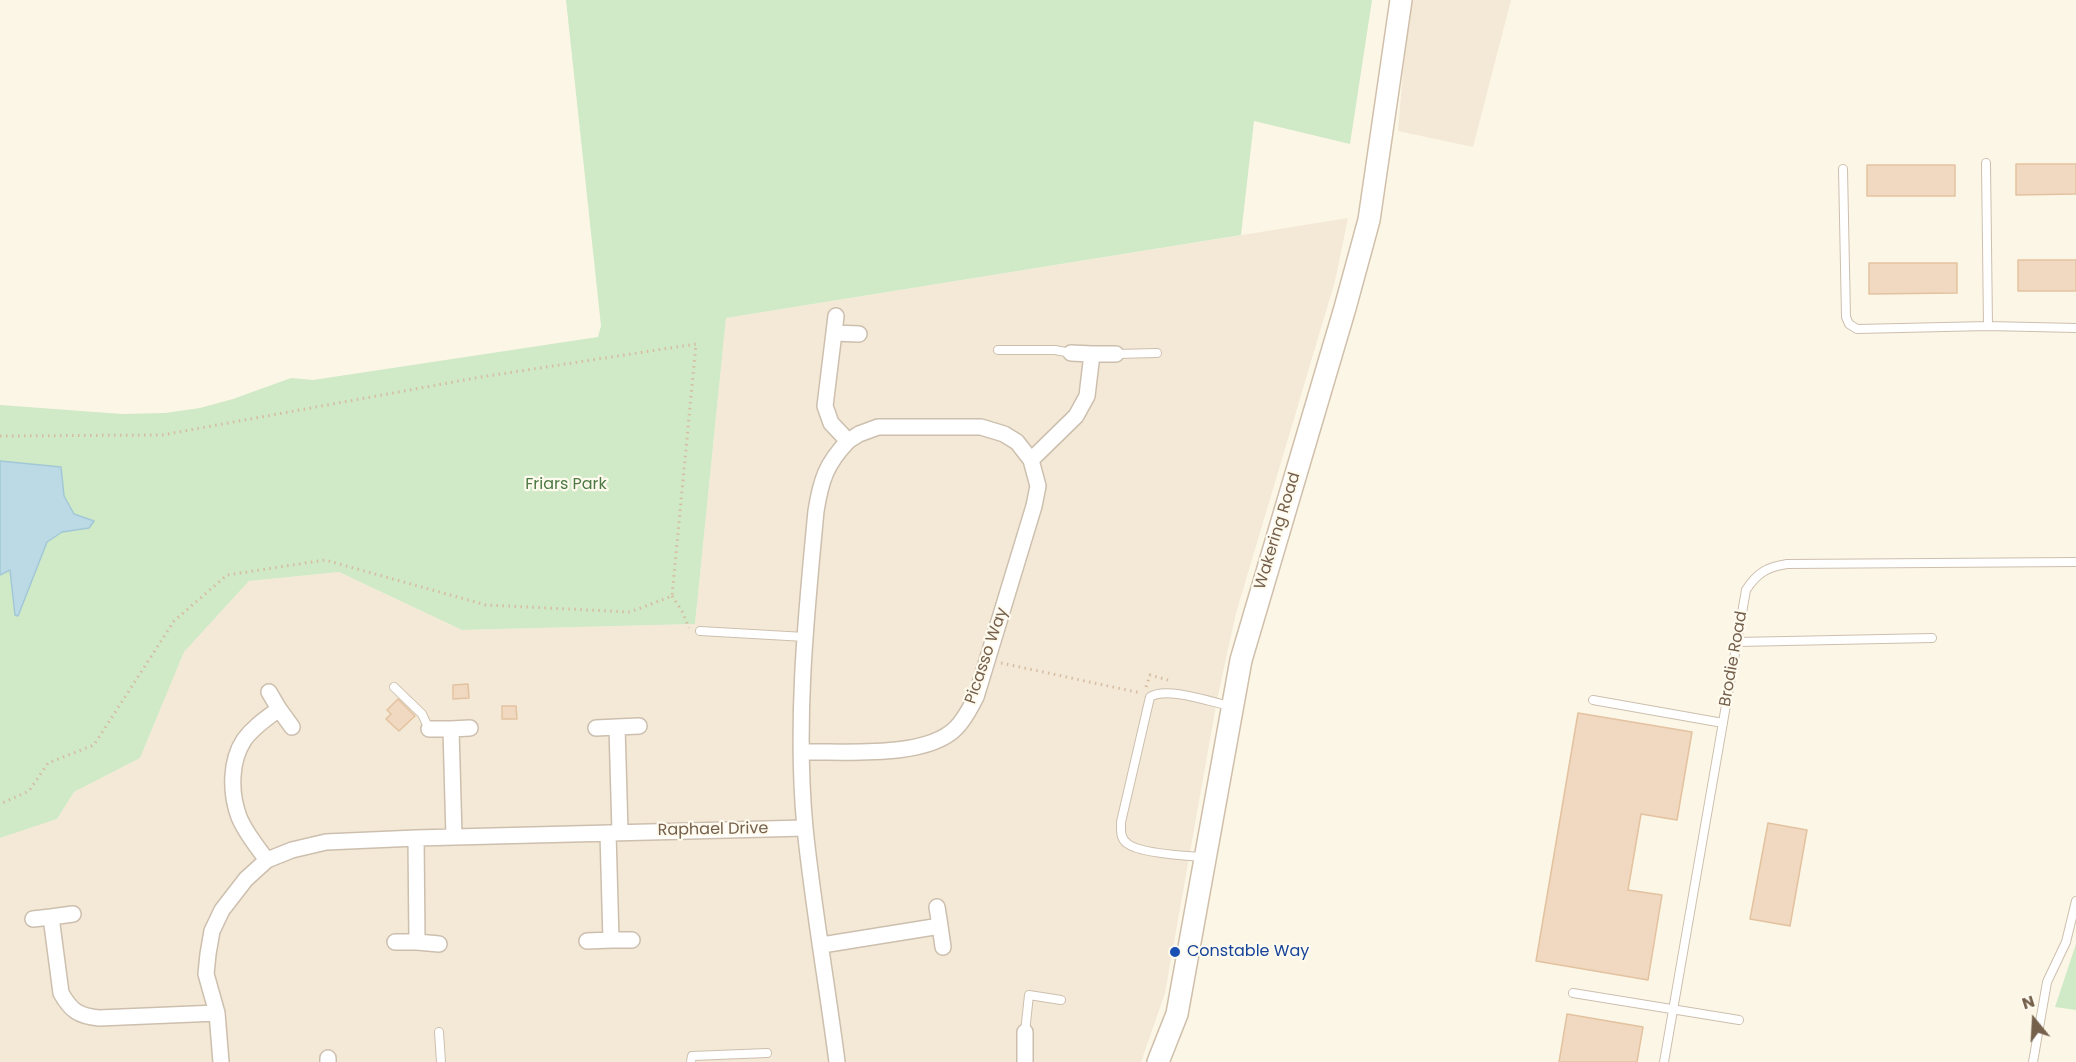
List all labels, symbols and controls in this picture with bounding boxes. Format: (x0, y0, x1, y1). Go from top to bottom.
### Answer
street label: Wakering Road (1251, 470, 1305, 592)
park label: Friars Park (525, 475, 607, 495)
street label: Picasso Way (962, 605, 1012, 707)
street label: Brodie Road (1716, 610, 1752, 708)
street label: Raphael Drive (658, 819, 768, 841)
place label: Constable Way (1187, 942, 1309, 962)
marker: Constable Way (1168, 945, 1182, 959)
north arrow (2004, 990, 2064, 1050)
text: N (2019, 990, 2038, 1015)

